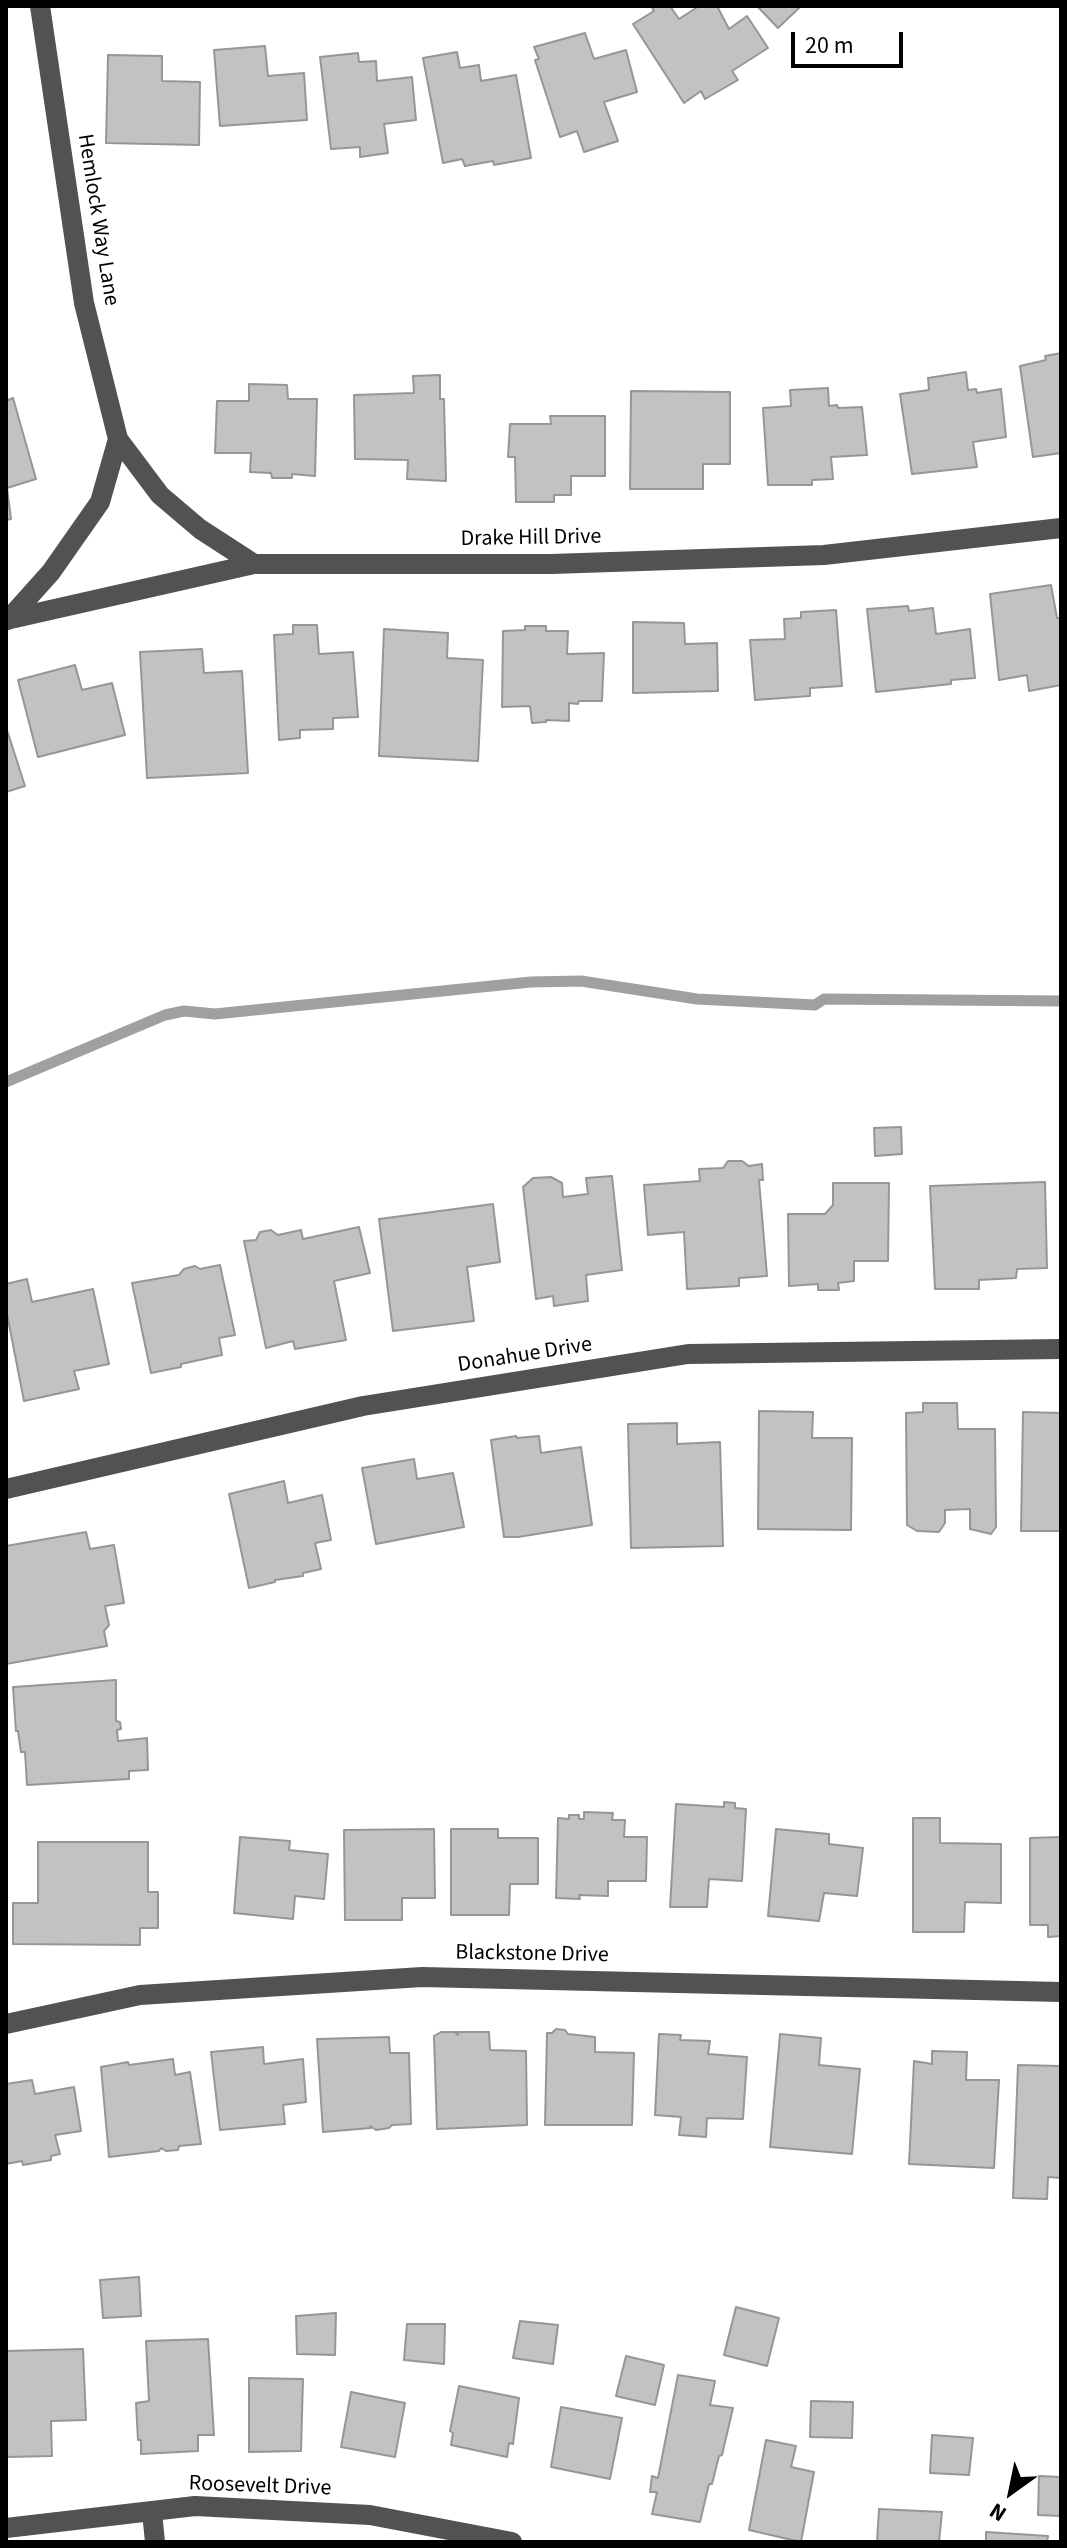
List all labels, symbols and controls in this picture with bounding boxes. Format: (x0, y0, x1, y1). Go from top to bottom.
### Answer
scale bar (795, 16, 907, 66)
text: 20 m (805, 28, 854, 63)
street label: Hemlock Way Lane (70, 132, 124, 308)
street label: Drake Hill Drive (460, 525, 602, 553)
street label: Donahue Drive (456, 1332, 594, 1380)
street label: Blackstone Drive (455, 1940, 609, 1970)
north arrow (971, 2452, 1051, 2532)
street label: Roosevelt Drive (188, 2471, 332, 2503)
text: N (983, 2495, 1013, 2530)

